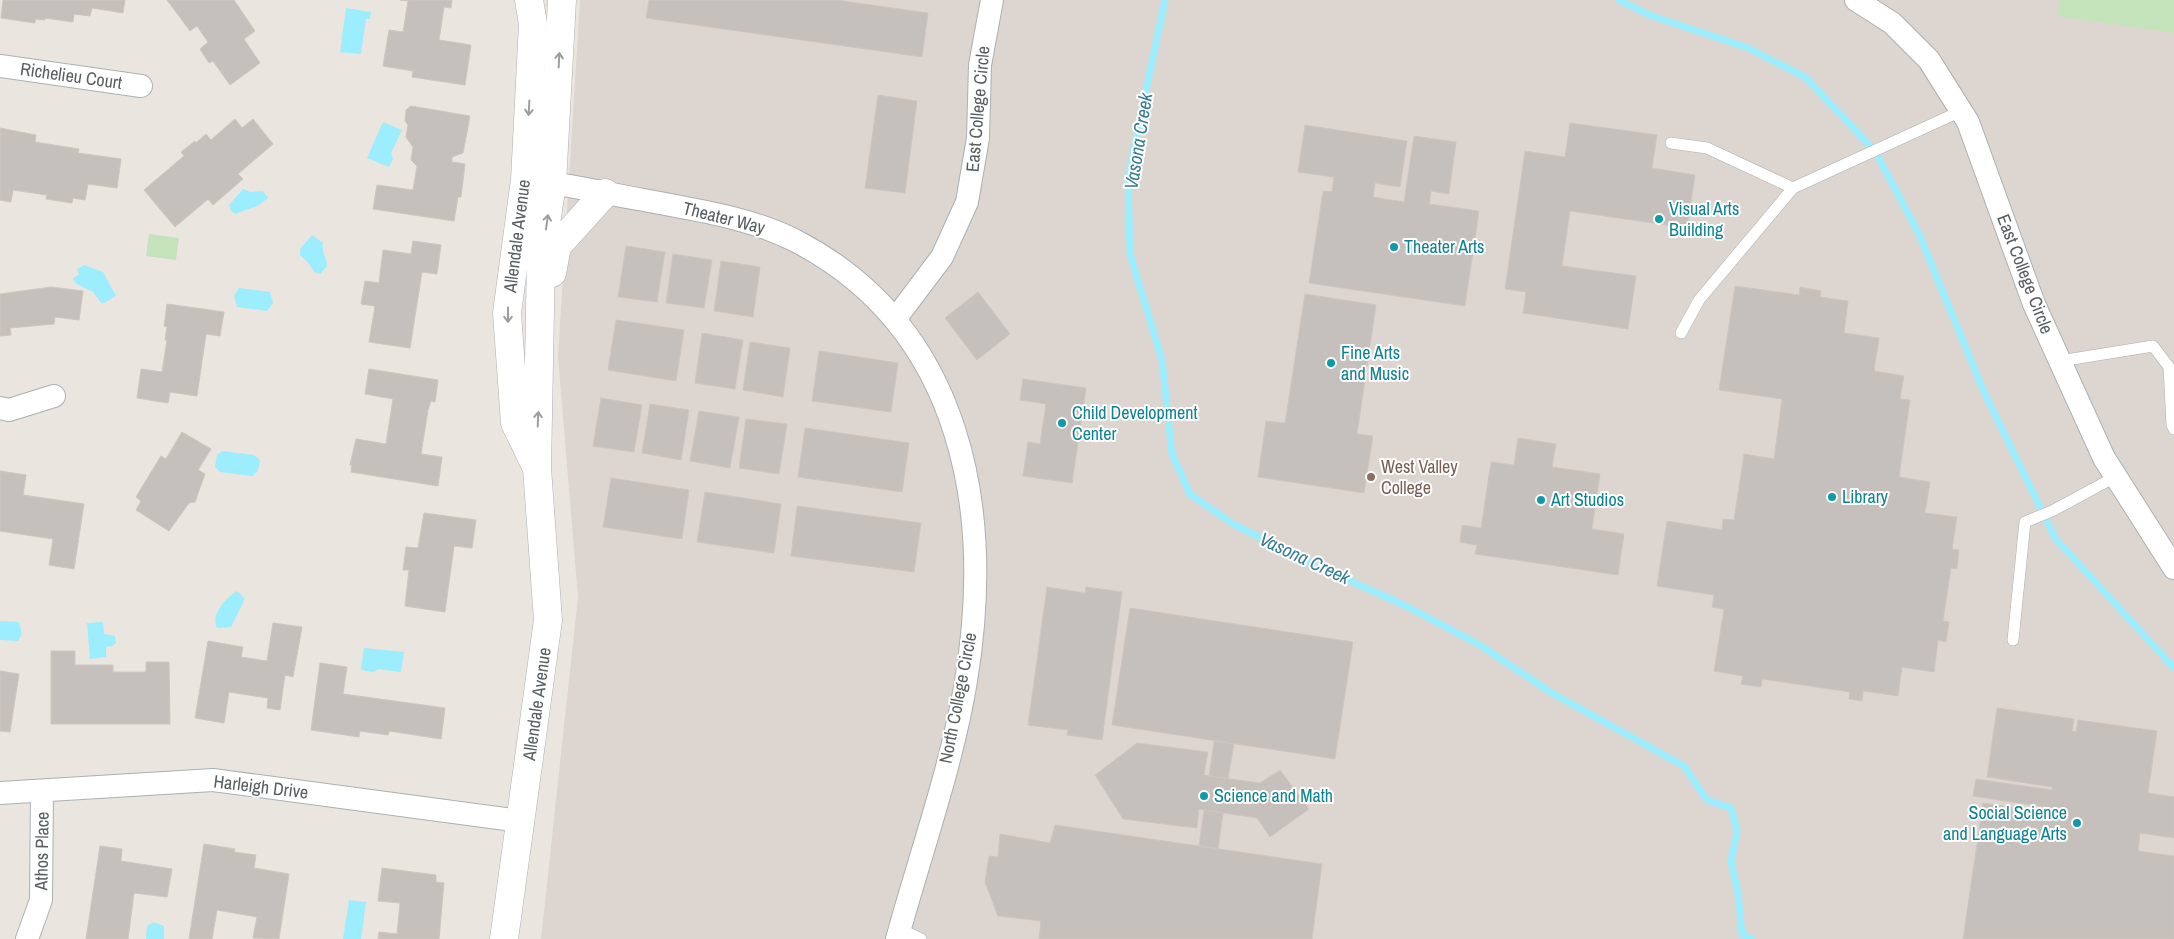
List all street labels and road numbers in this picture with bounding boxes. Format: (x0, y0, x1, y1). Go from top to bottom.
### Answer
street label: East College Circle (960, 45, 995, 173)
street label: Richelieu Court (19, 56, 124, 95)
street label: Allendale Avenue (497, 178, 536, 295)
street label: Theater Way (680, 195, 768, 240)
street label: East College Circle (1991, 210, 2060, 337)
street label: North College Circle (933, 630, 982, 766)
street label: Allendale Avenue (516, 646, 557, 763)
street label: Harleigh Drive (212, 768, 310, 805)
street label: Athos Place (28, 811, 55, 892)

